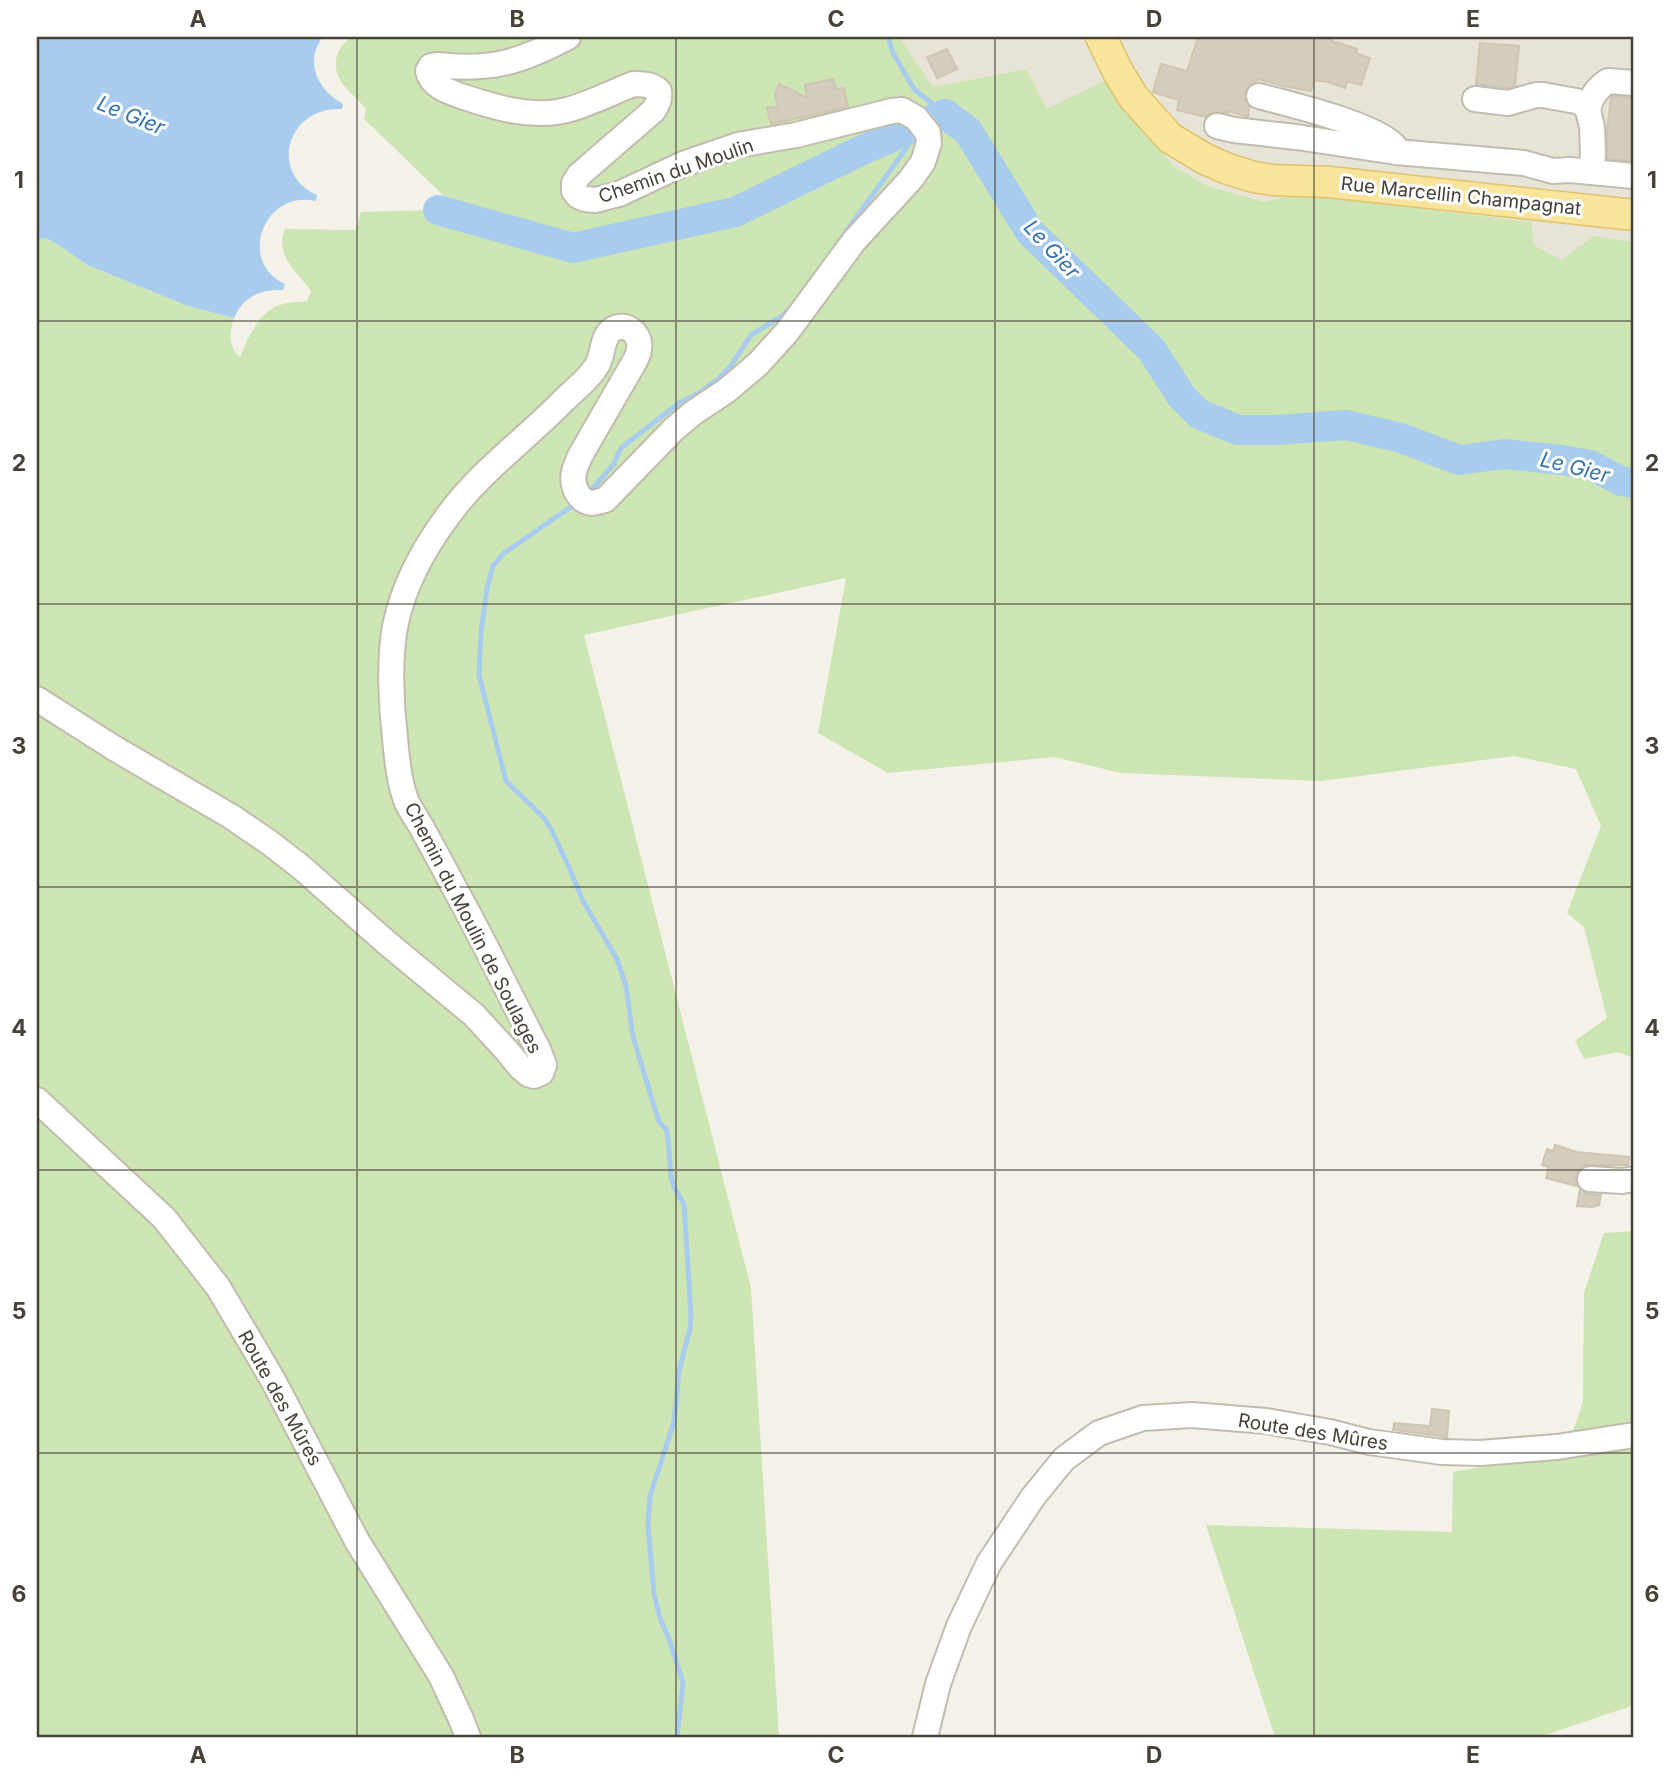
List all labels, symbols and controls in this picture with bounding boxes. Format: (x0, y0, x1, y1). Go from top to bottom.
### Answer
text: A (189, 5, 207, 33)
text: B (509, 5, 525, 33)
text: C (827, 5, 845, 33)
text: D (1146, 5, 1162, 33)
text: E (1466, 5, 1480, 33)
water label: Le Gier (94, 90, 169, 140)
street label: Chemin du Moulin (595, 134, 757, 208)
text: 1 (14, 166, 24, 194)
text: 1 (1647, 166, 1657, 194)
street label: Rue Marcellin Champagnat (1340, 172, 1582, 220)
water label: Le Gier (1019, 215, 1086, 284)
water label: Le Gier (1538, 446, 1613, 488)
text: 2 (12, 449, 26, 477)
text: 2 (1645, 449, 1659, 477)
text: 3 (12, 732, 26, 760)
text: 3 (1645, 732, 1659, 760)
street label: Chemin du Moulin de Soulages (399, 799, 547, 1057)
text: 4 (11, 1014, 27, 1042)
text: 4 (1644, 1014, 1660, 1042)
text: 5 (12, 1297, 26, 1325)
text: 5 (1645, 1297, 1659, 1325)
street label: Route des Mûres (233, 1326, 327, 1470)
street label: Route des Mûres (1236, 1409, 1390, 1455)
text: 6 (12, 1580, 26, 1608)
text: 6 (1645, 1580, 1659, 1608)
text: A (189, 1741, 207, 1769)
text: B (509, 1741, 525, 1769)
text: C (827, 1741, 845, 1769)
text: D (1146, 1741, 1162, 1769)
text: E (1466, 1741, 1480, 1769)

